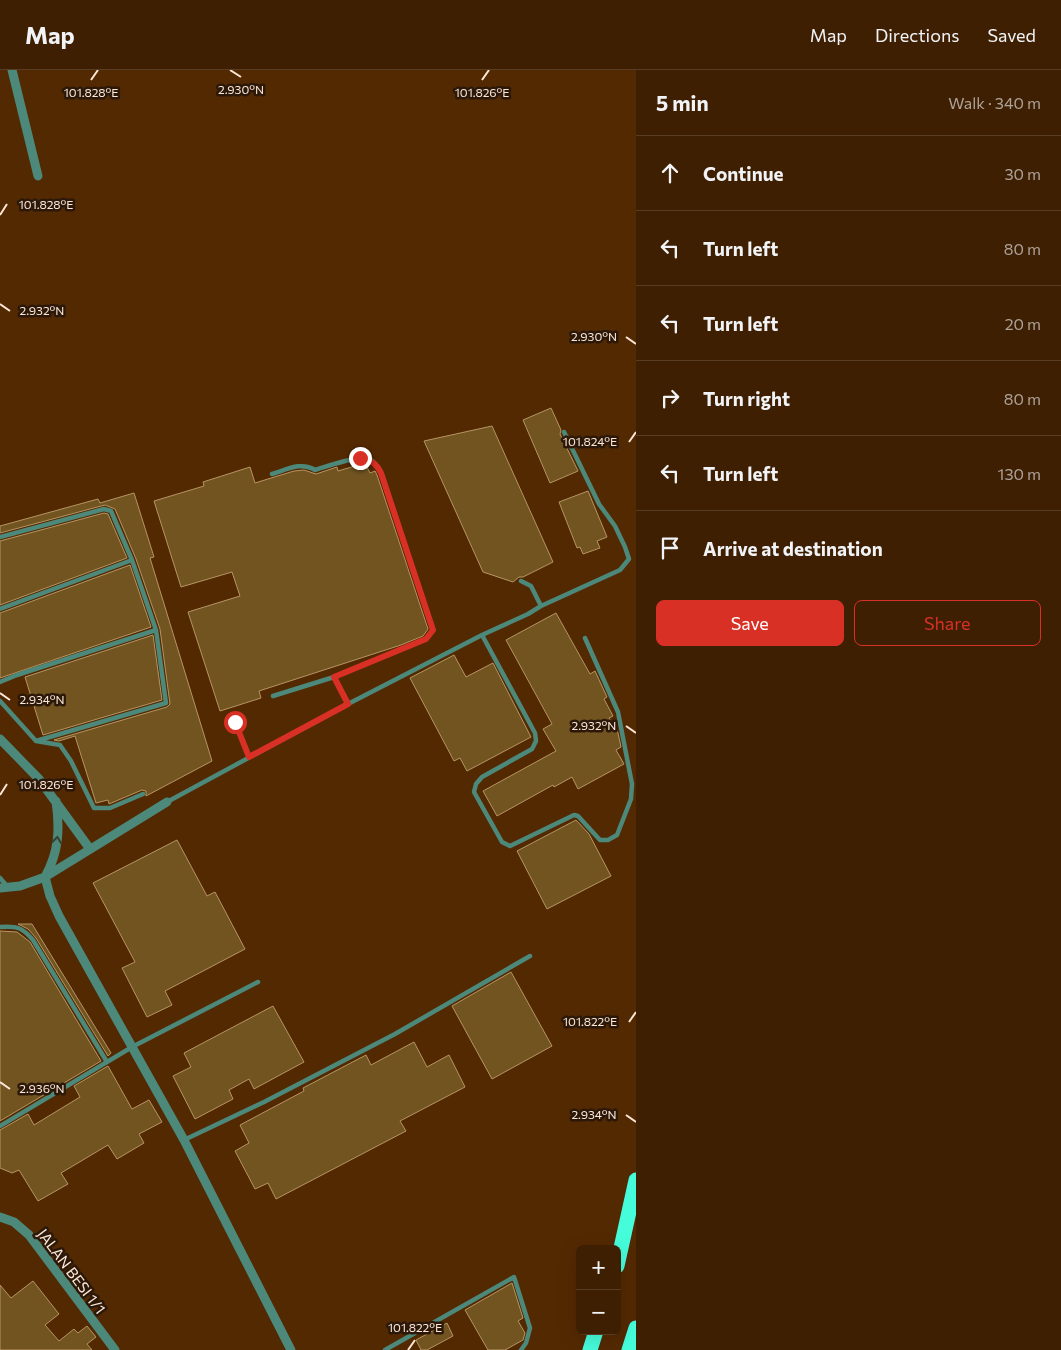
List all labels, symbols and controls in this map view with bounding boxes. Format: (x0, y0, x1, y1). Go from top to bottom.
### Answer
text: Map (25, 20, 75, 49)
text: Map (810, 24, 847, 46)
text: Directions (875, 24, 959, 46)
text: Saved (987, 24, 1036, 46)
text: 2.930°N (218, 82, 264, 96)
text: 101.828°E (64, 85, 118, 99)
text: 101.826°E (455, 85, 509, 99)
text: 5 min (656, 90, 709, 115)
text: Walk · 340 m (948, 93, 1041, 112)
icon: ahead (656, 159, 684, 187)
text: Continue (703, 162, 783, 185)
text: 30 m (1004, 164, 1041, 183)
text: 101.828°E (19, 197, 73, 211)
icon: left (656, 234, 684, 262)
text: Turn left (703, 237, 778, 260)
text: 80 m (1004, 239, 1041, 258)
text: 2.932°N (20, 303, 64, 317)
icon: left (656, 309, 684, 337)
text: Turn left (703, 312, 778, 335)
text: 20 m (1005, 314, 1041, 333)
text: 2.930°N (571, 329, 617, 343)
icon: right (656, 384, 684, 412)
text: Turn right (703, 387, 790, 410)
text: 80 m (1004, 389, 1041, 408)
text: 101.824°E (563, 434, 617, 448)
route end (349, 447, 372, 470)
icon: left (656, 459, 684, 487)
text: Turn left (703, 462, 778, 485)
text: 130 m (998, 464, 1041, 483)
icon: arrive (656, 534, 684, 562)
text: Arrive at destination (703, 537, 883, 560)
button: Save (656, 600, 844, 646)
button: Share (854, 600, 1041, 646)
text: 2.934°N (19, 692, 65, 706)
route start (224, 711, 247, 734)
text: 2.932°N (572, 718, 616, 732)
text: 101.826°E (19, 777, 73, 791)
one-way arrow (51, 836, 62, 844)
text: 101.822°E (563, 1014, 617, 1028)
text: 2.936°N (19, 1081, 65, 1095)
text: 2.934°N (571, 1107, 617, 1121)
street label: JALAN BESI 1/1 (34, 1225, 110, 1317)
map controls (576, 1245, 621, 1335)
button: + (576, 1245, 621, 1290)
button: − (576, 1290, 621, 1335)
text: 101.822°E (388, 1320, 442, 1334)

